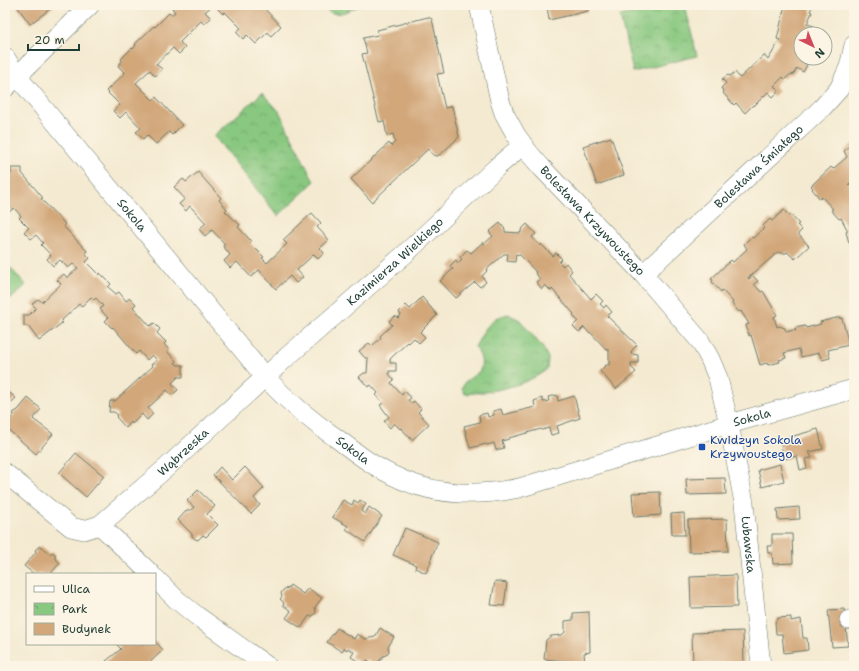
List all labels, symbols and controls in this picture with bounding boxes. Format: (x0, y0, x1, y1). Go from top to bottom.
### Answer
scale bar (28, 26, 79, 52)
north arrow (793, 26, 833, 66)
text: 20 m (34, 32, 65, 48)
text: N (811, 44, 828, 62)
street label: Bolesława Śmiałego (711, 121, 807, 212)
street label: Bolesława Krzywoustego (536, 163, 648, 279)
street label: Sokola (113, 195, 150, 236)
street label: Kazimierza Wielkiego (343, 214, 447, 309)
street label: Sokola (731, 405, 773, 430)
street label: Wąbrzeska (154, 424, 213, 480)
street label: Sokola (333, 432, 373, 468)
place label: Kwidzyn Sokola Krzywoustego (710, 432, 802, 462)
marker: Kwidzyn Sokola Krzywoustego (697, 442, 707, 452)
street label: Lubawska (737, 515, 759, 574)
legend (26, 573, 156, 645)
text: Ulica (62, 581, 91, 597)
text: Park (62, 601, 88, 617)
text: Budynek (62, 621, 111, 637)

